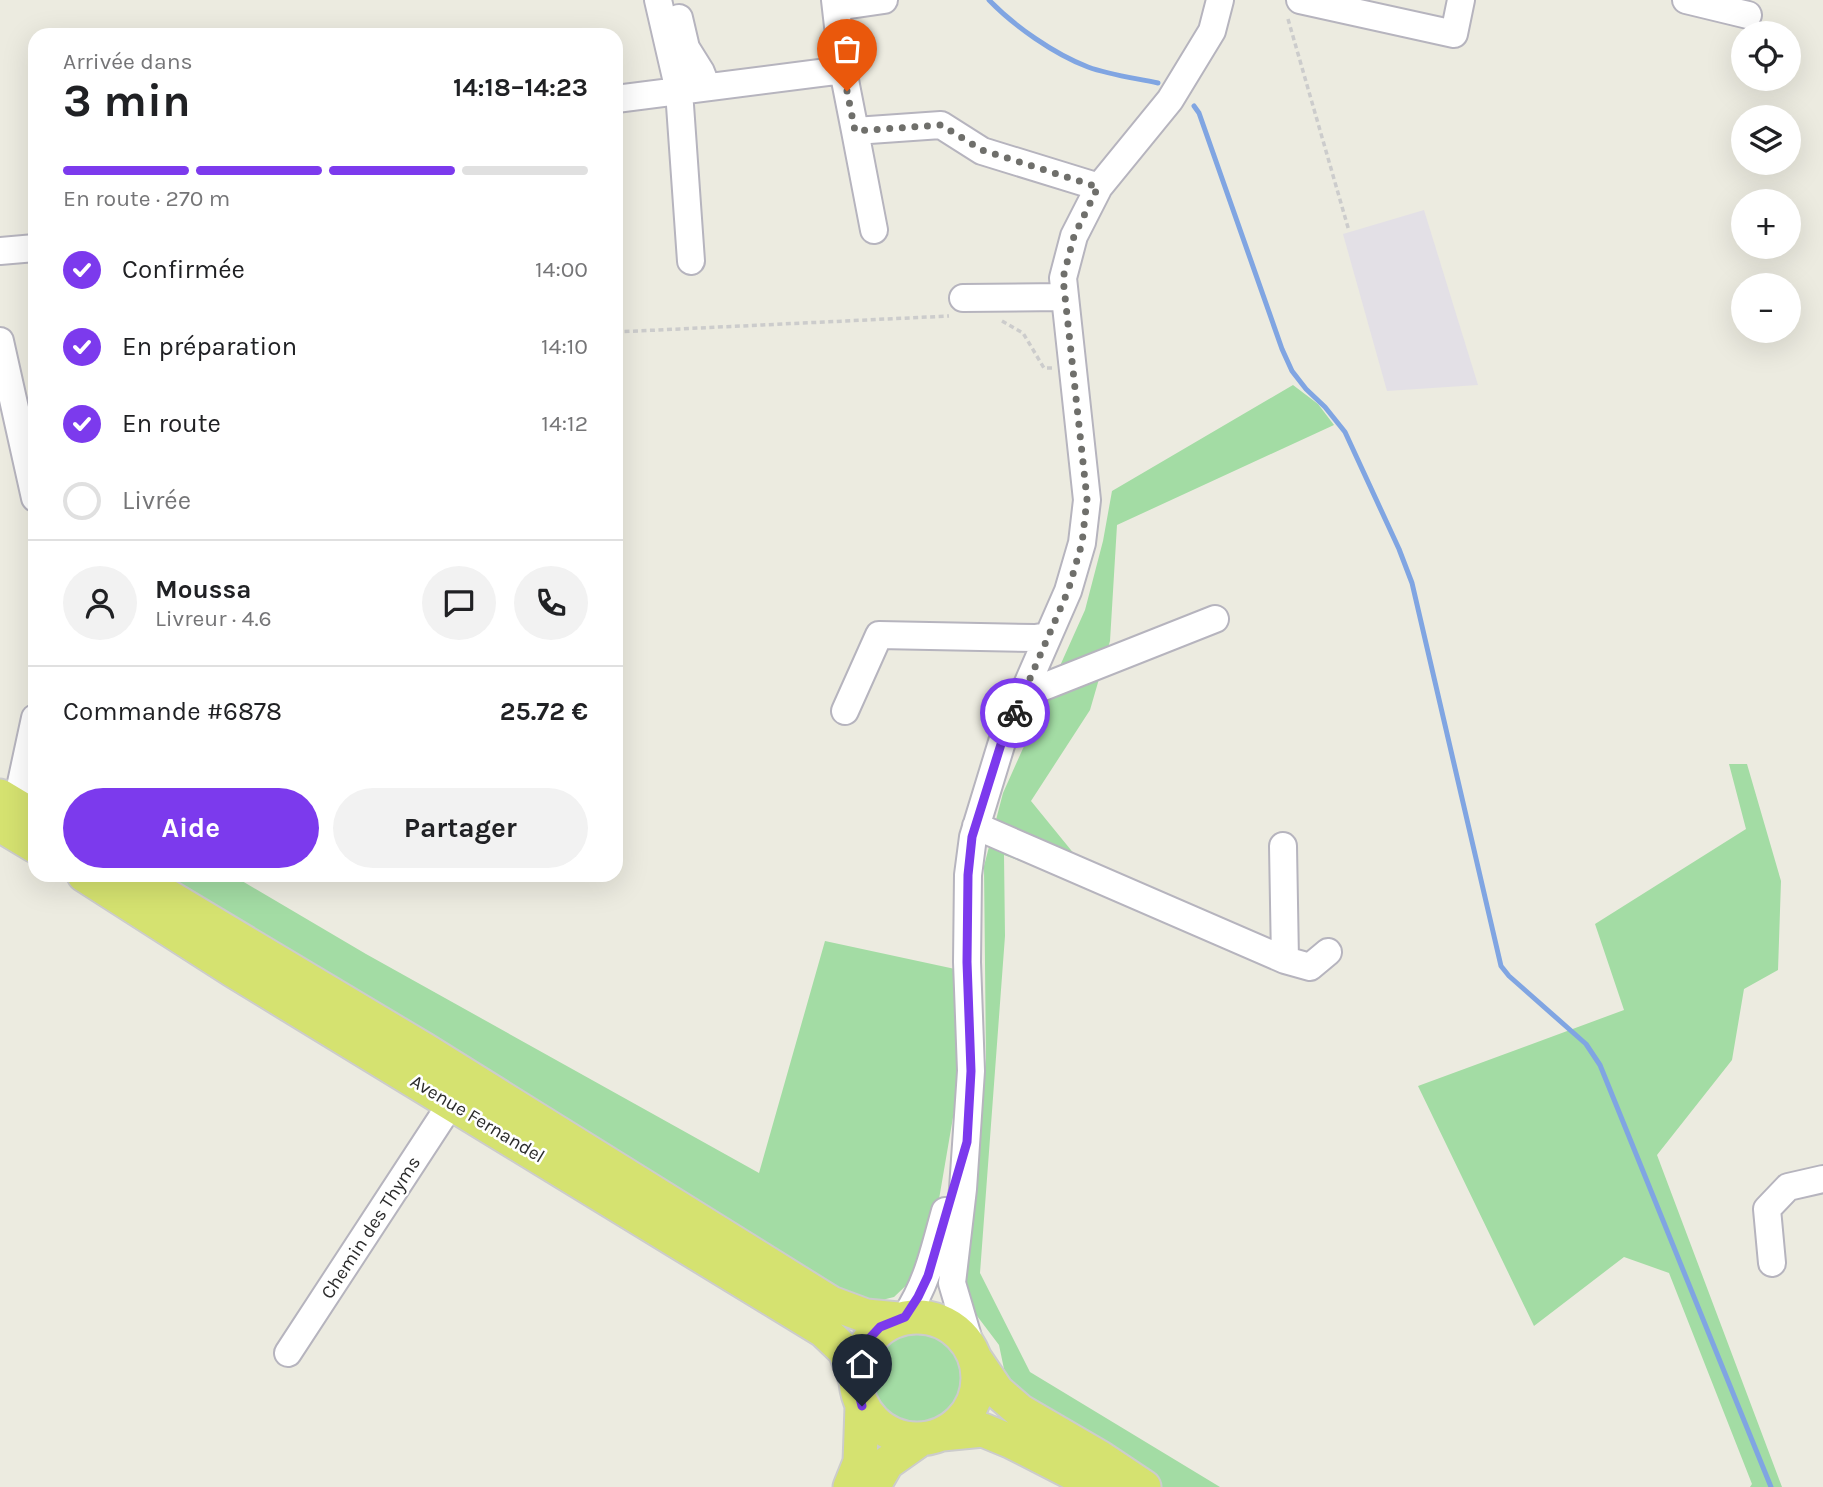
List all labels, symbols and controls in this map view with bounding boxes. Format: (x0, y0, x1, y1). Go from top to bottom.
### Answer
pin (817, 19, 877, 91)
map controls (1731, 21, 1801, 343)
button: locate (1731, 21, 1801, 91)
icon: bag (828, 30, 866, 68)
text: Arrivée dans (63, 48, 193, 75)
text: 14:18–14:23 (453, 72, 588, 103)
text: 3 min (63, 74, 191, 128)
button: layers (1731, 105, 1801, 175)
text: En route · 270 m (63, 185, 230, 212)
button: + (1731, 189, 1801, 259)
icon: check (63, 251, 101, 289)
text: Confirmée (122, 254, 245, 285)
text: 14:00 (535, 256, 588, 283)
button: − (1731, 273, 1801, 343)
icon: check (63, 328, 101, 366)
text: En préparation (122, 331, 297, 362)
text: 14:10 (541, 333, 588, 360)
icon: check (63, 405, 101, 443)
text: En route (122, 408, 221, 439)
text: 14:12 (541, 410, 588, 437)
text: Livrée (122, 485, 191, 516)
button: person (63, 566, 137, 640)
button: chat (422, 566, 496, 640)
button: phone (514, 566, 588, 640)
text: Moussa (155, 574, 251, 605)
text: Livreur · 4.6 (155, 605, 272, 632)
courier (980, 678, 1050, 748)
icon: bike (996, 694, 1034, 732)
text: Commande #6878 (63, 696, 282, 727)
text: 25.72 € (500, 696, 588, 727)
button: Aide (63, 788, 319, 868)
button: Partager (333, 788, 588, 868)
street label: Avenue Fernandel (406, 1070, 549, 1168)
street label: Chemin des Thyms (317, 1152, 425, 1303)
pin (832, 1334, 892, 1406)
icon: home (843, 1345, 881, 1383)

